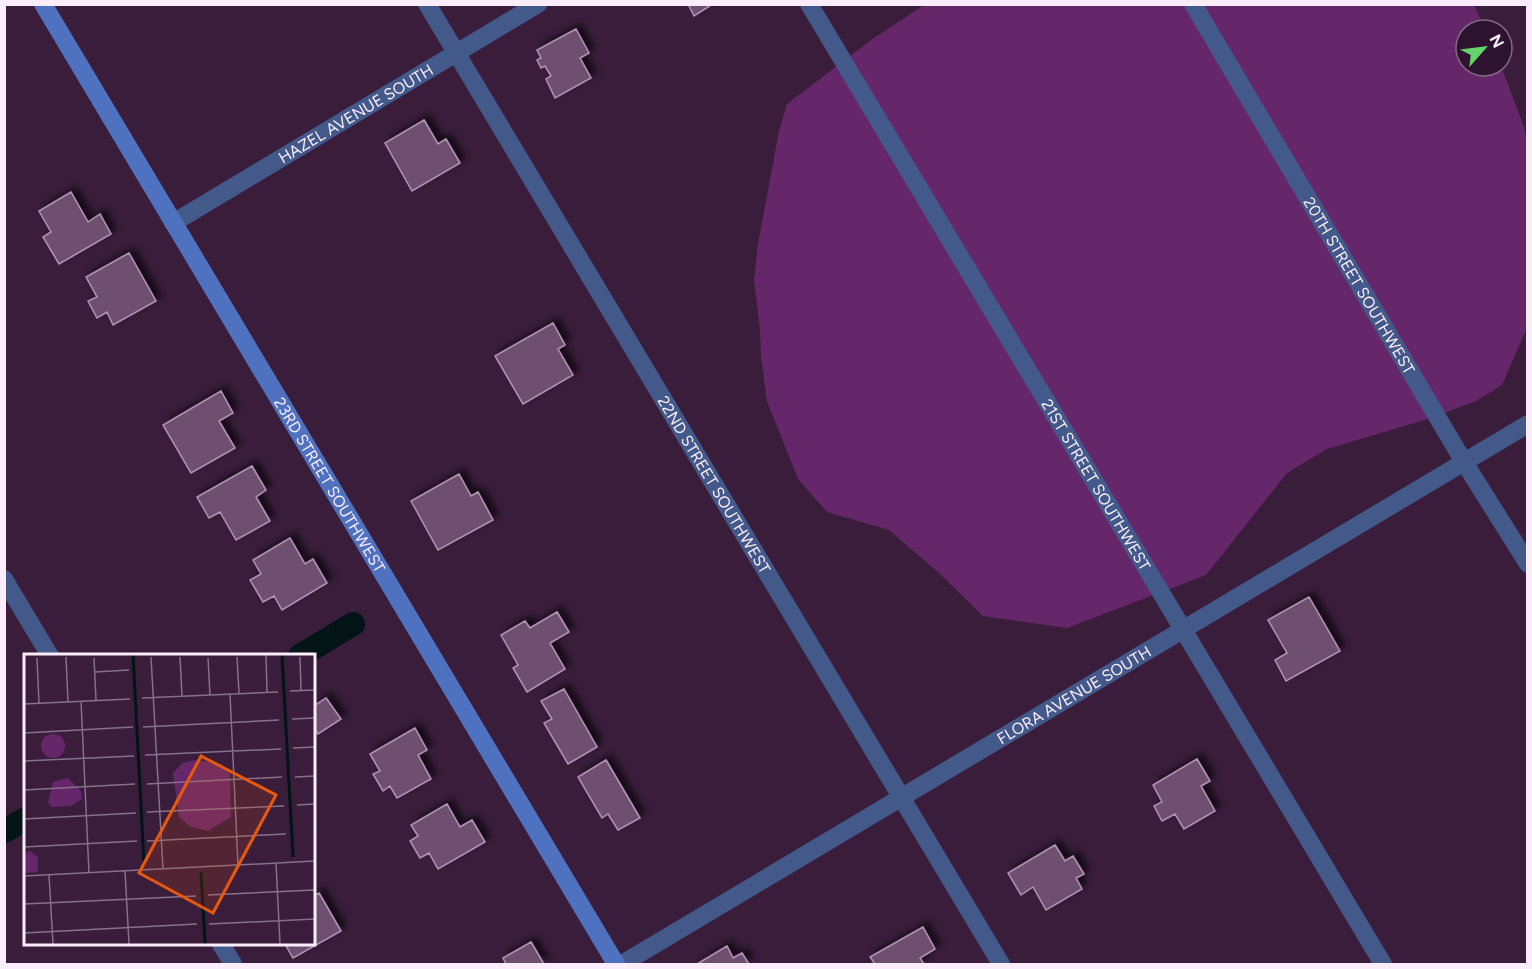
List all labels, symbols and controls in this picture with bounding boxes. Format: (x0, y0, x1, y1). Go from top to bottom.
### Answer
north arrow (1454, 18, 1514, 78)
text: N (1486, 31, 1508, 51)
street label: HAZEL AVENUE SOUTH (275, 60, 437, 168)
street label: 20TH STREET SOUTHWEST (1299, 194, 1419, 378)
street label: 22ND STREET SOUTHWEST (654, 393, 774, 577)
street label: 23RD STREET SOUTHWEST (270, 394, 389, 576)
street label: 21ST STREET SOUTHWEST (1037, 396, 1155, 574)
street label: FLORA AVENUE SOUTH (994, 642, 1155, 748)
inset map (24, 654, 315, 945)

